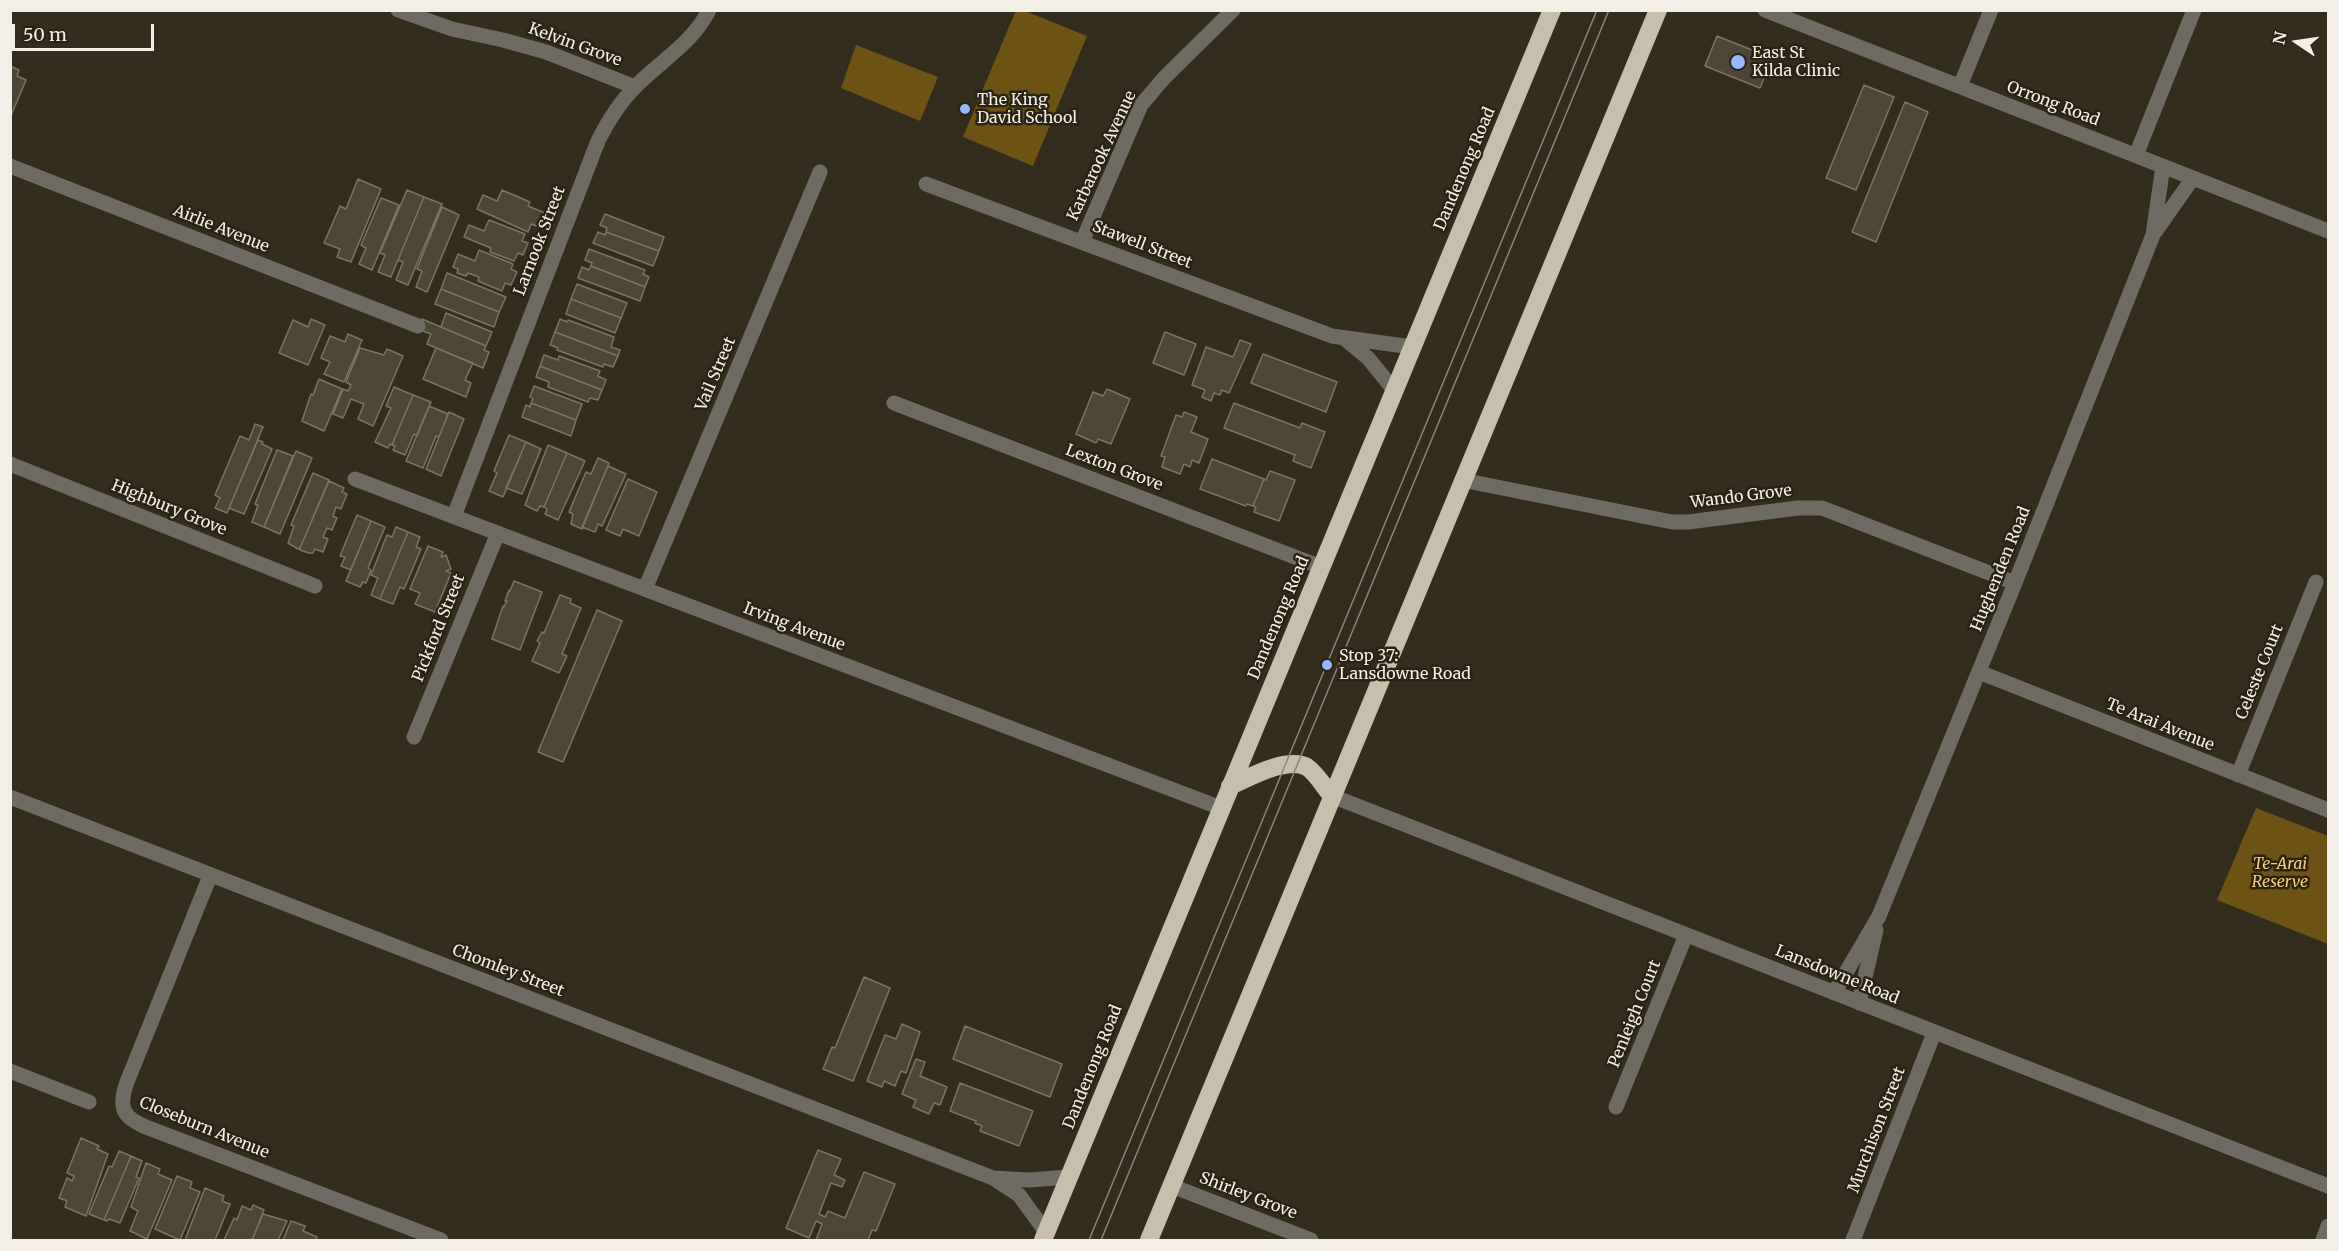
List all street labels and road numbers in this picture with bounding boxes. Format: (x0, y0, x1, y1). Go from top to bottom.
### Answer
street label: Kelvin Grove (526, 19, 624, 71)
street label: Orrong Road (2004, 78, 2102, 130)
street label: Karbarook Avenue (1063, 88, 1141, 224)
street label: Dandenong Road (1430, 104, 1500, 234)
street label: Larnook Street (510, 184, 570, 298)
street label: Airlie Avenue (170, 201, 272, 257)
street label: Stawell Street (1089, 217, 1195, 273)
street label: Vail Street (692, 334, 740, 414)
street label: Lexton Grove (1063, 441, 1165, 495)
street label: Highbury Grove (109, 476, 229, 540)
street label: Wando Grove (1689, 481, 1793, 513)
street label: Hughenden Road (1967, 504, 2035, 634)
street label: Dandenong Road (1244, 553, 1314, 683)
street label: Pickford Street (409, 571, 469, 685)
street label: Irving Avenue (740, 599, 848, 655)
street label: Celeste Court (2232, 622, 2288, 722)
street label: Te Arai Avenue (2103, 695, 2217, 755)
street label: Chomley Street (449, 941, 567, 1001)
street label: Lansdowne Road (1772, 941, 1902, 1009)
street label: Penleigh Court (1605, 958, 1665, 1070)
street label: Dandenong Road (1059, 1002, 1127, 1132)
street label: Murchison Street (1844, 1064, 1910, 1196)
street label: Closeburn Avenue (136, 1093, 272, 1163)
street label: Shirley Grove (1196, 1169, 1300, 1223)

